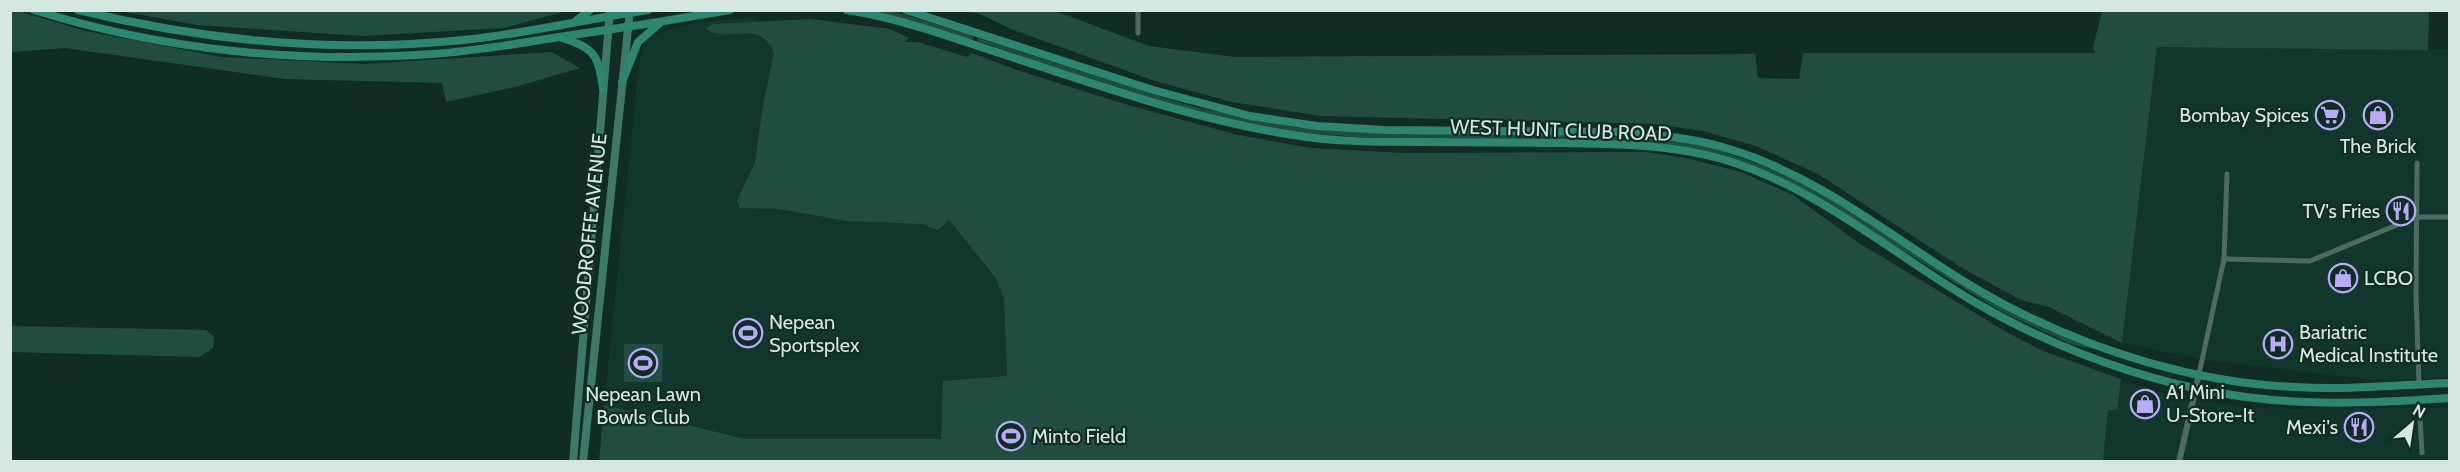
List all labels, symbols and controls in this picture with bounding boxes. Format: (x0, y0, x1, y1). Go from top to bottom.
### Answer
supermarket icon: Bombay Spices (2314, 99, 2346, 131)
shop icon: The Brick (2362, 99, 2394, 131)
place label: Bombay Spices (2179, 103, 2309, 127)
street label: WEST HUNT CLUB ROAD (1450, 114, 1672, 146)
street label: WOODROFFE AVENUE (566, 132, 612, 336)
place label: The Brick (2340, 134, 2416, 158)
restaurant icon: TV's Fries (2385, 195, 2417, 227)
place label: TV's Fries (2303, 199, 2380, 223)
shop icon: LCBO (2327, 262, 2359, 294)
place label: LCBO (2364, 266, 2413, 290)
place label: Nepean Sportsplex (769, 310, 860, 357)
sports icon: Nepean Sportsplex (732, 317, 764, 349)
place label: Bariatric Medical Institute (2299, 320, 2438, 367)
hospital icon: Bariatric Medical Institute (2262, 328, 2294, 360)
sports icon: Nepean Lawn Bowls Club (627, 347, 659, 379)
place label: A1 Mini U-Store-It (2166, 380, 2254, 427)
place label: Nepean Lawn Bowls Club (585, 382, 701, 429)
shop icon: A1 Mini U-Store-It (2129, 388, 2161, 420)
north arrow (2382, 394, 2442, 454)
text: N (2409, 400, 2429, 422)
restaurant icon: Mexi's (2343, 411, 2375, 443)
place label: Mexi's (2286, 415, 2338, 439)
sports icon: Minto Field (995, 420, 1027, 452)
place label: Minto Field (1032, 424, 1126, 448)

